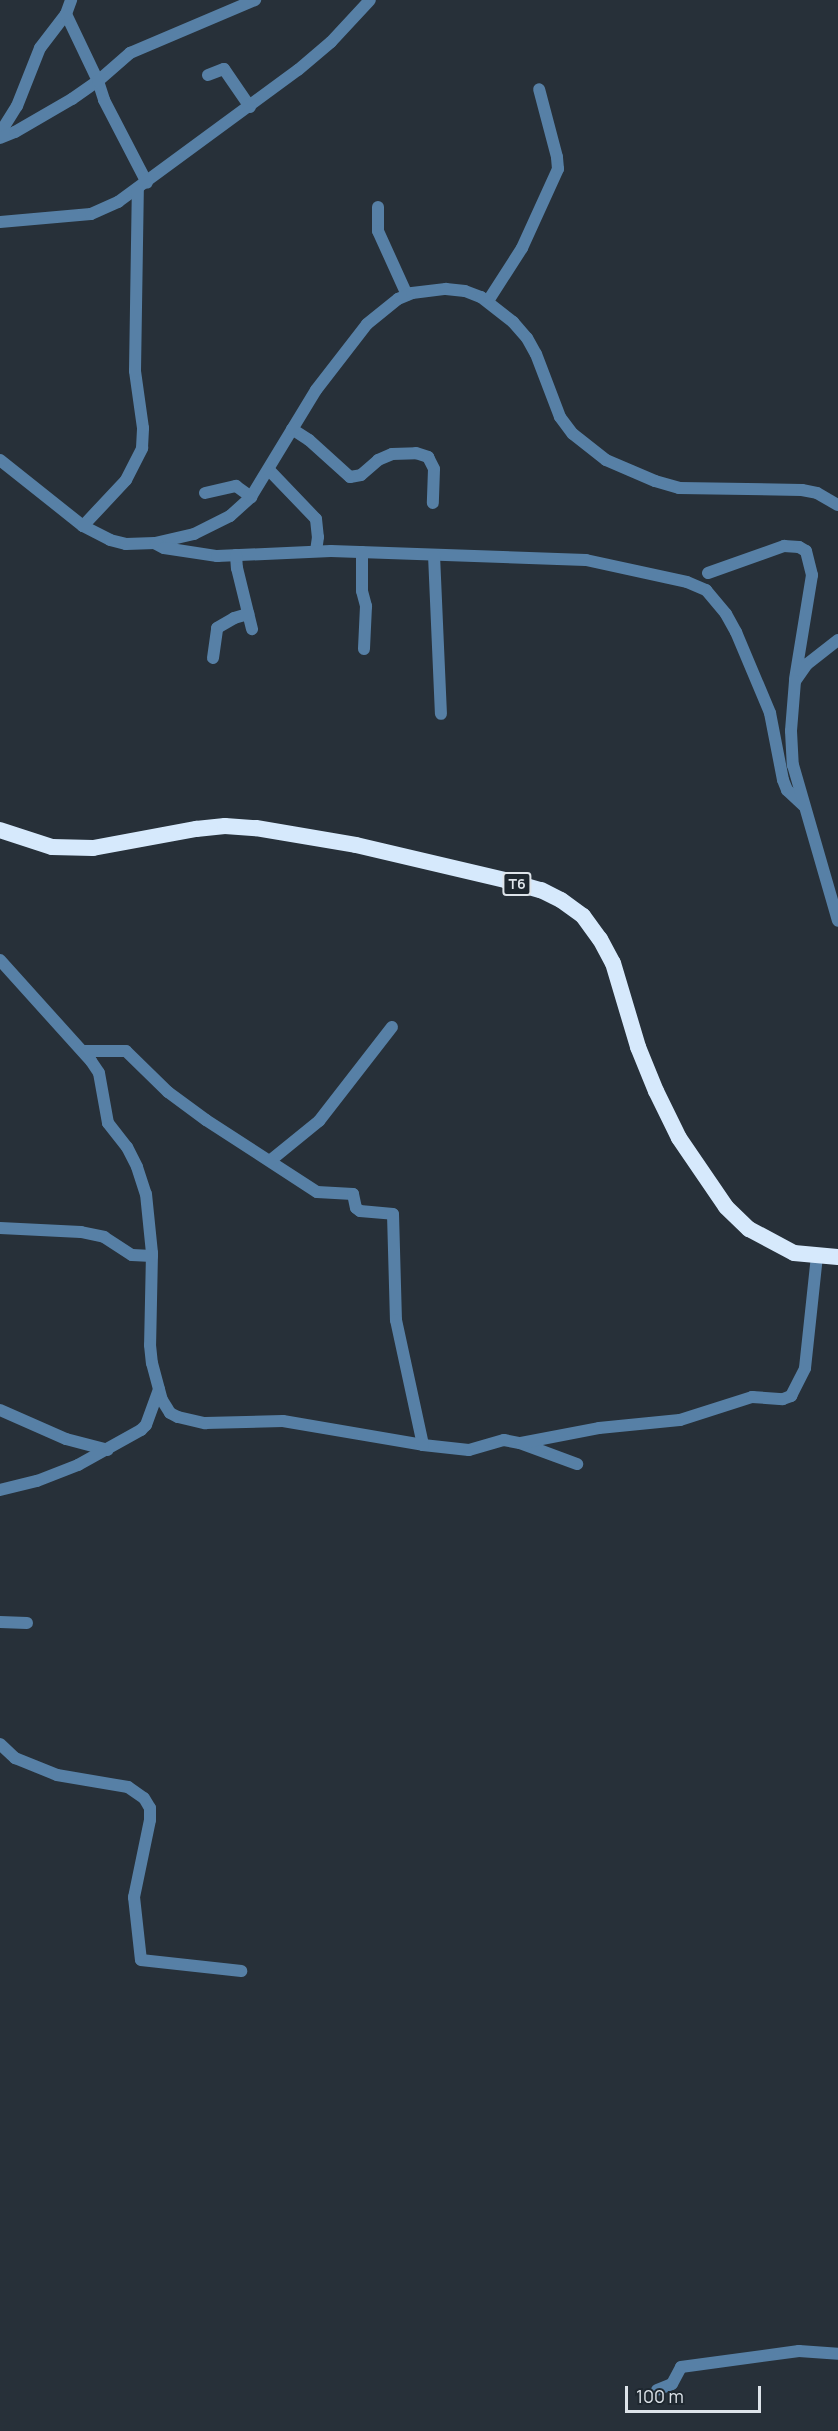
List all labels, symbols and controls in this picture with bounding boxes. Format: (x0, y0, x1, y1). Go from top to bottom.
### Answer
road number: T6 (502, 873, 532, 895)
scale bar (628, 2374, 764, 2412)
text: 100 m (636, 2384, 684, 2408)

